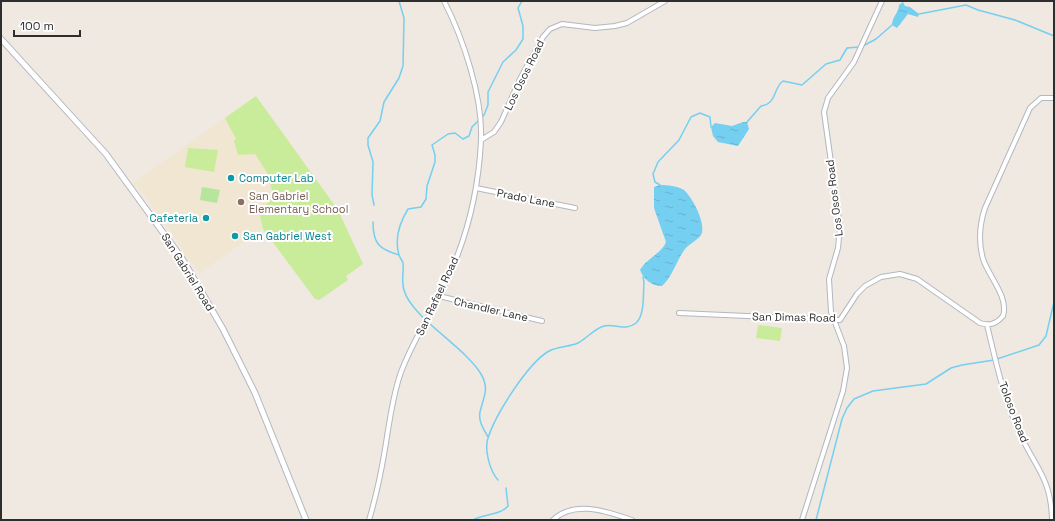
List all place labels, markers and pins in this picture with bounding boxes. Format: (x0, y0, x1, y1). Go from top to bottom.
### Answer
place label: Computer Lab (239, 171, 314, 185)
marker: Computer Lab (226, 173, 236, 183)
place label: San Gabriel Elementary School (249, 189, 348, 216)
marker: San Gabriel Elementary School (236, 197, 246, 207)
place label: Cafeteria (150, 211, 199, 225)
marker: Cafeteria (201, 213, 211, 223)
place label: San Gabriel West (243, 229, 332, 243)
marker: San Gabriel West (230, 231, 240, 241)

